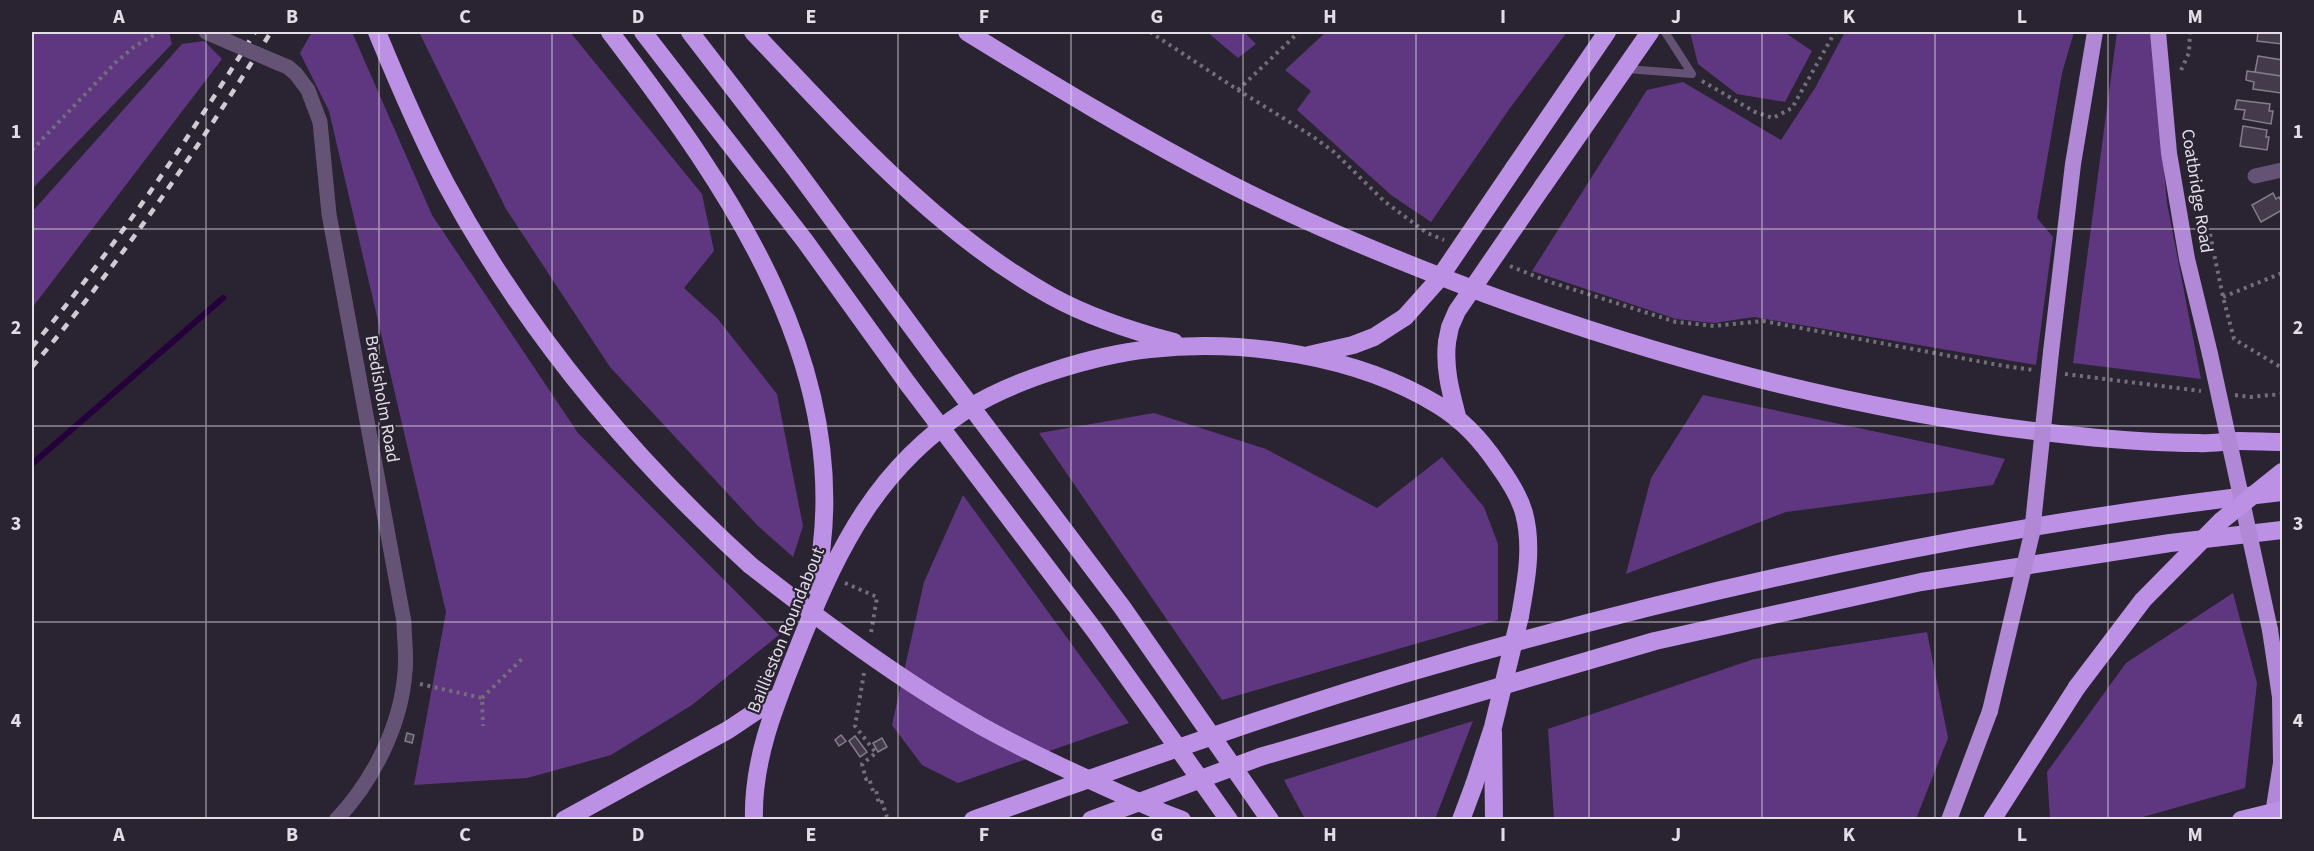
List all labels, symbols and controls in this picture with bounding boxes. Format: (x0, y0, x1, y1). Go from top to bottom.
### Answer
text: A (112, 3, 125, 31)
text: B (286, 3, 298, 31)
text: C (459, 3, 471, 31)
text: D (632, 3, 644, 31)
text: E (806, 3, 816, 31)
text: F (979, 3, 989, 31)
text: G (1151, 3, 1163, 31)
text: H (1323, 3, 1337, 31)
text: I (1500, 3, 1506, 31)
text: J (1671, 3, 1681, 31)
text: K (1843, 3, 1856, 31)
text: L (2017, 3, 2027, 31)
text: M (2187, 3, 2203, 31)
text: 1 (11, 118, 21, 146)
text: 1 (2293, 118, 2303, 146)
street label: Coatbridge Road (2175, 127, 2219, 255)
text: 2 (11, 314, 21, 342)
text: 2 (2293, 314, 2303, 342)
street label: Bredisholm Road (359, 333, 405, 465)
text: 3 (11, 510, 21, 538)
text: 3 (2293, 510, 2303, 538)
street label: Baillieston Roundabout (741, 543, 831, 717)
text: 4 (11, 707, 22, 735)
text: 4 (2293, 707, 2304, 735)
text: A (112, 821, 125, 849)
text: B (286, 821, 298, 849)
text: C (459, 821, 471, 849)
text: D (632, 821, 644, 849)
text: E (806, 821, 816, 849)
text: F (979, 821, 989, 849)
text: G (1151, 821, 1163, 849)
text: H (1323, 821, 1337, 849)
text: I (1500, 821, 1506, 849)
text: J (1671, 821, 1681, 849)
text: K (1843, 821, 1856, 849)
text: L (2017, 821, 2027, 849)
text: M (2187, 821, 2203, 849)

